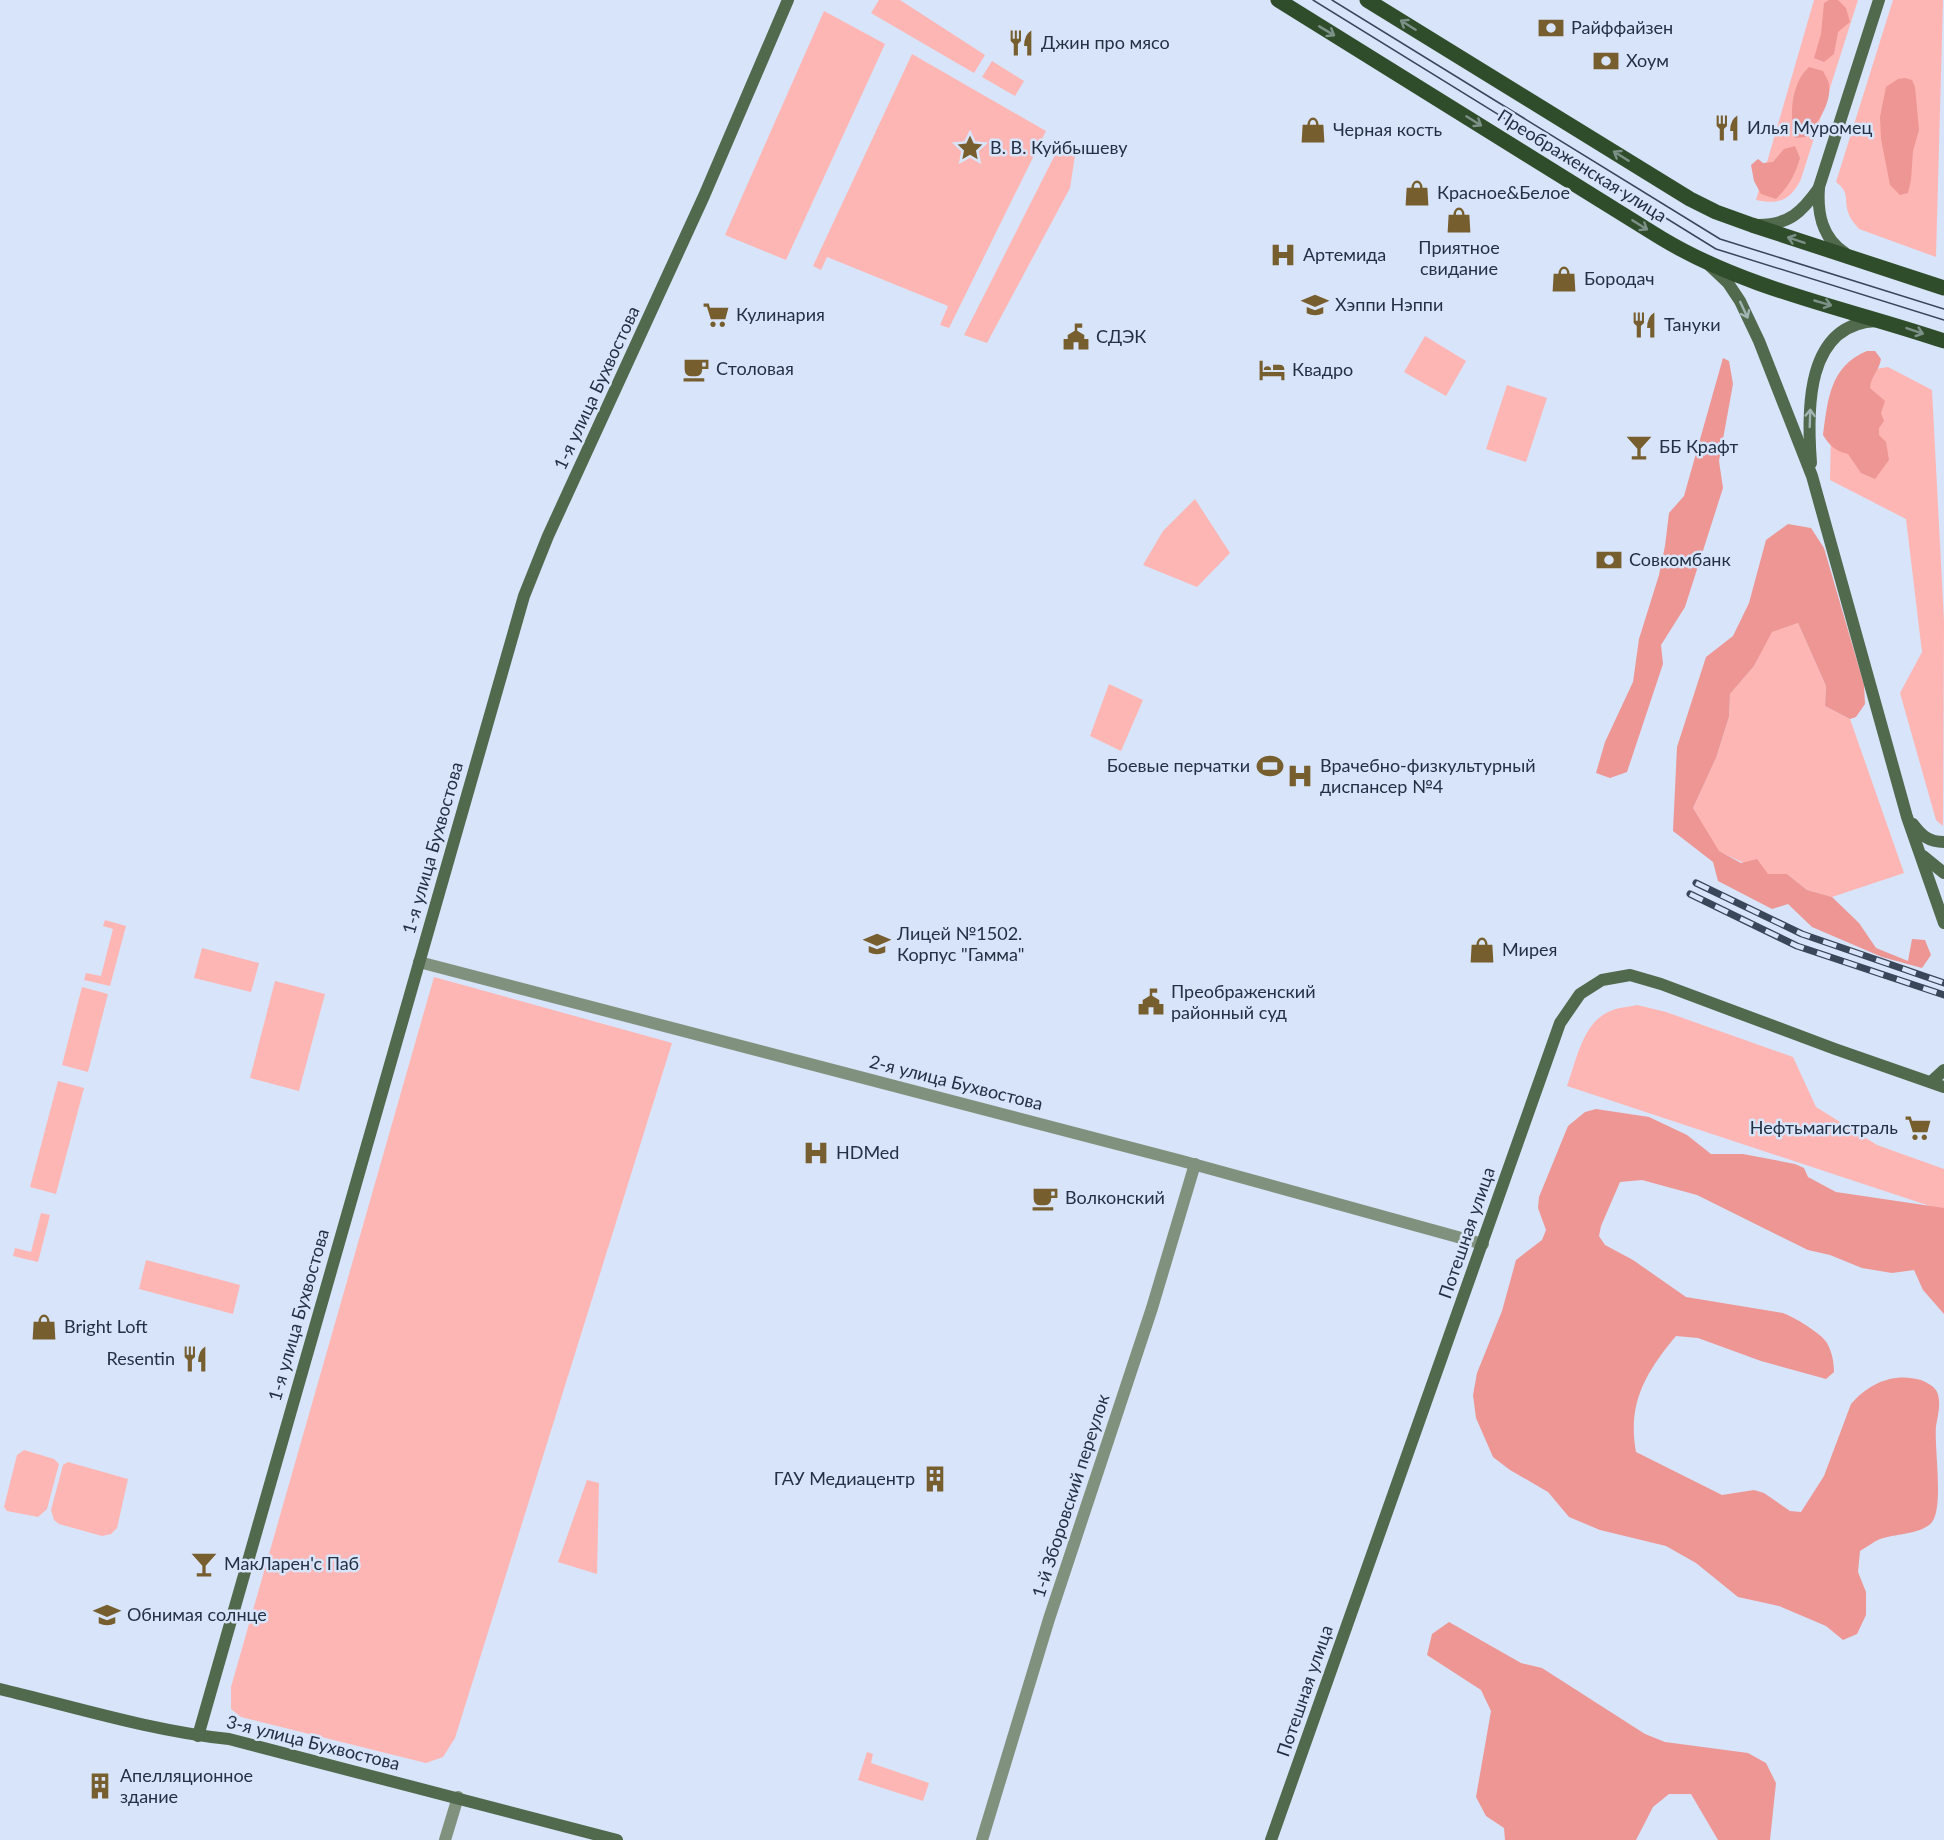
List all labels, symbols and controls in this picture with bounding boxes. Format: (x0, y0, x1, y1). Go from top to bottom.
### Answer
bank icon: Райффайзен (1536, 13, 1566, 43)
place label: Райффайзен (1571, 16, 1673, 38)
one-way arrow (1400, 18, 1417, 30)
one-way arrow (1318, 25, 1335, 37)
restaurant icon: Джин про мясо (1006, 28, 1036, 58)
place label: Джин про мясо (1041, 31, 1170, 53)
bank icon: Хоум (1591, 46, 1621, 76)
place label: Хоум (1626, 49, 1669, 71)
street label: Преображенская улица (1494, 104, 1671, 226)
restaurant icon: Илья Муромец (1712, 113, 1742, 143)
shop icon: Черная кость (1298, 115, 1328, 145)
one-way arrow (1465, 116, 1482, 128)
place label: Илья Муромец (1747, 116, 1872, 138)
place label: Черная кость (1333, 118, 1443, 140)
place icon: В. В. Куйбышеву (955, 133, 985, 163)
place label: В. В. Куйбышеву (990, 136, 1128, 158)
one-way arrow (1613, 149, 1630, 161)
shop icon: Красное&Белое (1402, 178, 1432, 208)
place label: Красное&Белое (1437, 181, 1570, 203)
shop icon: Приятное свидание (1444, 205, 1474, 235)
one-way arrow (1631, 218, 1648, 231)
one-way arrow (1787, 233, 1806, 244)
place label: Приятное свидание (1418, 236, 1500, 279)
hospital icon: Артемида (1268, 240, 1298, 270)
place label: Артемида (1303, 243, 1386, 265)
shop icon: Бородач (1549, 264, 1579, 294)
place label: Бородач (1584, 267, 1655, 289)
school or university icon: Хэппи Нэппи (1300, 290, 1330, 320)
place label: Хэппи Нэппи (1335, 293, 1443, 315)
one-way arrow (1814, 298, 1833, 309)
supermarket icon: Кулинария (701, 300, 731, 330)
one-way arrow (1739, 300, 1751, 318)
street label: 1-я улица Бухвостова (549, 302, 644, 473)
place label: Кулинария (736, 303, 825, 325)
restaurant icon: Тануки (1629, 310, 1659, 340)
place label: Тануки (1664, 313, 1721, 335)
public building icon: СДЭК (1061, 322, 1091, 352)
place label: СДЭК (1096, 325, 1146, 347)
one-way arrow (1905, 326, 1924, 337)
cafe icon: Столовая (681, 354, 711, 384)
hotel icon: Квадро (1257, 355, 1287, 385)
place label: Столовая (716, 357, 794, 379)
place label: Квадро (1292, 358, 1353, 380)
one-way arrow (1804, 408, 1815, 428)
bar icon: ББ Крафт (1624, 432, 1654, 462)
place label: ББ Крафт (1659, 435, 1738, 457)
bank icon: Совкомбанк (1594, 545, 1624, 575)
place label: Совкомбанк (1629, 548, 1731, 570)
sports icon: Боевые перчатки (1255, 751, 1285, 781)
place label: Боевые перчатки (1107, 754, 1250, 776)
place label: Врачебно-физкультурный диспансер №4 (1320, 754, 1536, 797)
street label: 1-я улица Бухвостова (397, 759, 467, 936)
hospital icon: Врачебно-физкультурный диспансер №4 (1285, 761, 1315, 791)
place label: Лицей №1502. Корпус "Гамма" (896, 922, 1024, 965)
school or university icon: Лицей №1502. Корпус "Гамма" (862, 929, 892, 959)
shop icon: Мирея (1467, 935, 1497, 965)
place label: Мирея (1502, 938, 1557, 960)
place label: Преображенский районный суд (1171, 980, 1316, 1023)
public building icon: Преображенский районный суд (1136, 987, 1166, 1017)
street label: 2-я улица Бухвостова (867, 1050, 1045, 1114)
supermarket icon: Нефтьмагистраль (1903, 1113, 1933, 1143)
place label: Нефтьмагистраль (1750, 1116, 1898, 1138)
hospital icon: HDMed (801, 1138, 831, 1168)
place label: HDMed (836, 1141, 899, 1163)
street label: Потешная улица (1433, 1164, 1499, 1301)
cafe icon: Волконский (1030, 1183, 1060, 1213)
place label: Волконский (1065, 1186, 1165, 1208)
street label: 1-я улица Бухвостова (263, 1226, 333, 1403)
shop icon: Bright Loft (29, 1312, 59, 1342)
place label: Bright Loft (64, 1315, 148, 1337)
restaurant icon: Resentin (180, 1344, 210, 1374)
place label: Resentin (106, 1347, 175, 1369)
street label: 1-й Зборовский переулок (1027, 1390, 1114, 1600)
building icon: ГАУ Медиацентр (920, 1464, 950, 1494)
place label: ГАУ Медиацентр (774, 1467, 915, 1489)
bar icon: МакЛарен'с Паб (189, 1549, 219, 1579)
place label: МакЛарен'с Паб (224, 1552, 359, 1574)
school or university icon: Обнимая солнце (92, 1600, 122, 1630)
place label: Обнимая солнце (127, 1603, 267, 1625)
street label: Потешная улица (1271, 1622, 1337, 1759)
street label: 3-я улица Бухвостова (224, 1710, 402, 1774)
place label: Апелляционное здание (120, 1764, 253, 1807)
building icon: Апелляционное здание (85, 1771, 115, 1801)

